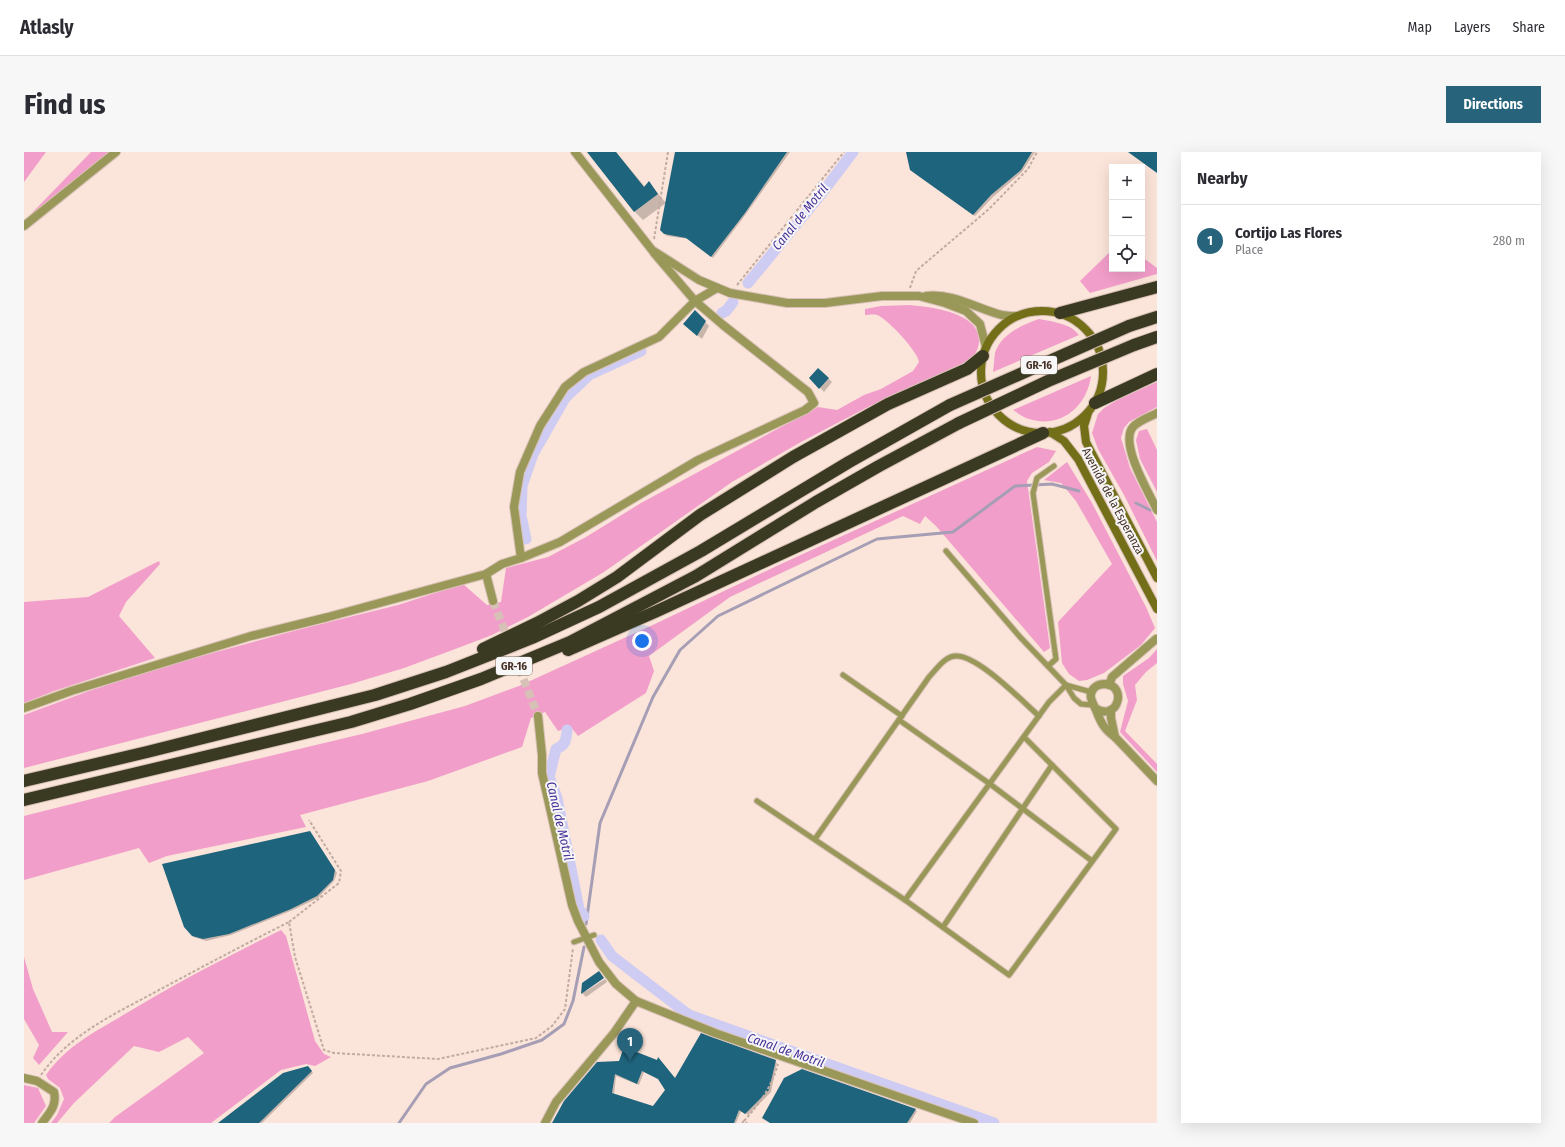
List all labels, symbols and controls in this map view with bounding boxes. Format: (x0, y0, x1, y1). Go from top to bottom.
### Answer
text: Atlasly (20, 16, 74, 39)
text: Map (1408, 19, 1432, 36)
text: Layers (1454, 19, 1490, 36)
text: Share (1512, 19, 1545, 36)
button: Directions (1446, 86, 1541, 123)
text: Find us (24, 88, 106, 121)
map controls (1109, 164, 1145, 272)
button: + (1109, 164, 1145, 200)
text: Nearby (1197, 168, 1248, 189)
water label: Canal de Motril (769, 181, 832, 253)
button: − (1109, 200, 1145, 236)
text: Cortijo Las Flores (1235, 224, 1342, 242)
text: 1 (1207, 233, 1213, 248)
text: 280 m (1493, 233, 1525, 248)
button: locate (1109, 236, 1145, 272)
text: Place (1235, 242, 1263, 257)
road number: GR-16 (1021, 356, 1057, 374)
street label: Avenida de la Esperanza (1079, 445, 1147, 557)
your location (632, 631, 652, 651)
road number: GR-16 (496, 657, 532, 675)
water label: Canal de Motril (544, 780, 576, 862)
pin: 1 (617, 1028, 643, 1061)
water label: Canal de Motril (746, 1030, 827, 1070)

